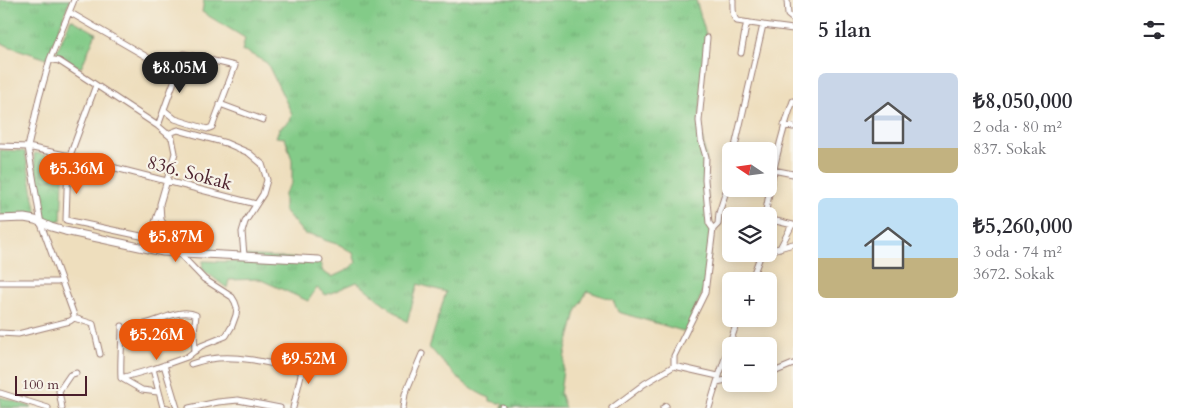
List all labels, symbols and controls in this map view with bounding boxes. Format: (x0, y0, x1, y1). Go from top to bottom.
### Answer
text: 5 ilan (818, 16, 871, 45)
icon: filters (1140, 16, 1168, 44)
pin: ₺8.05M (139, 52, 221, 94)
text: ₺8.05M (153, 57, 207, 79)
text: ₺8,050,000 (973, 87, 1073, 116)
icon: home (858, 93, 918, 153)
text: 2 oda · 80 m² (973, 116, 1062, 138)
text: 837. Sokak (973, 138, 1047, 160)
north arrow (722, 142, 778, 198)
map controls (722, 142, 777, 392)
street label: 836. Sokak (144, 149, 236, 197)
pin: ₺5.36M (36, 152, 118, 195)
text: ₺5.36M (50, 158, 104, 180)
button: layers (722, 207, 777, 262)
text: ₺5,260,000 (973, 212, 1073, 241)
icon: home (858, 218, 918, 278)
pin: ₺5.87M (135, 220, 217, 263)
text: ₺5.87M (149, 226, 203, 248)
text: 3 oda · 74 m² (973, 241, 1062, 263)
text: 3672. Sokak (973, 263, 1055, 285)
button: + (722, 272, 777, 327)
pin: ₺5.26M (116, 318, 198, 361)
text: ₺5.26M (130, 324, 184, 346)
button: − (722, 337, 777, 392)
pin: ₺9.52M (268, 342, 350, 385)
text: ₺9.52M (282, 348, 336, 370)
scale bar (15, 373, 88, 396)
text: 100 m (22, 375, 59, 394)

